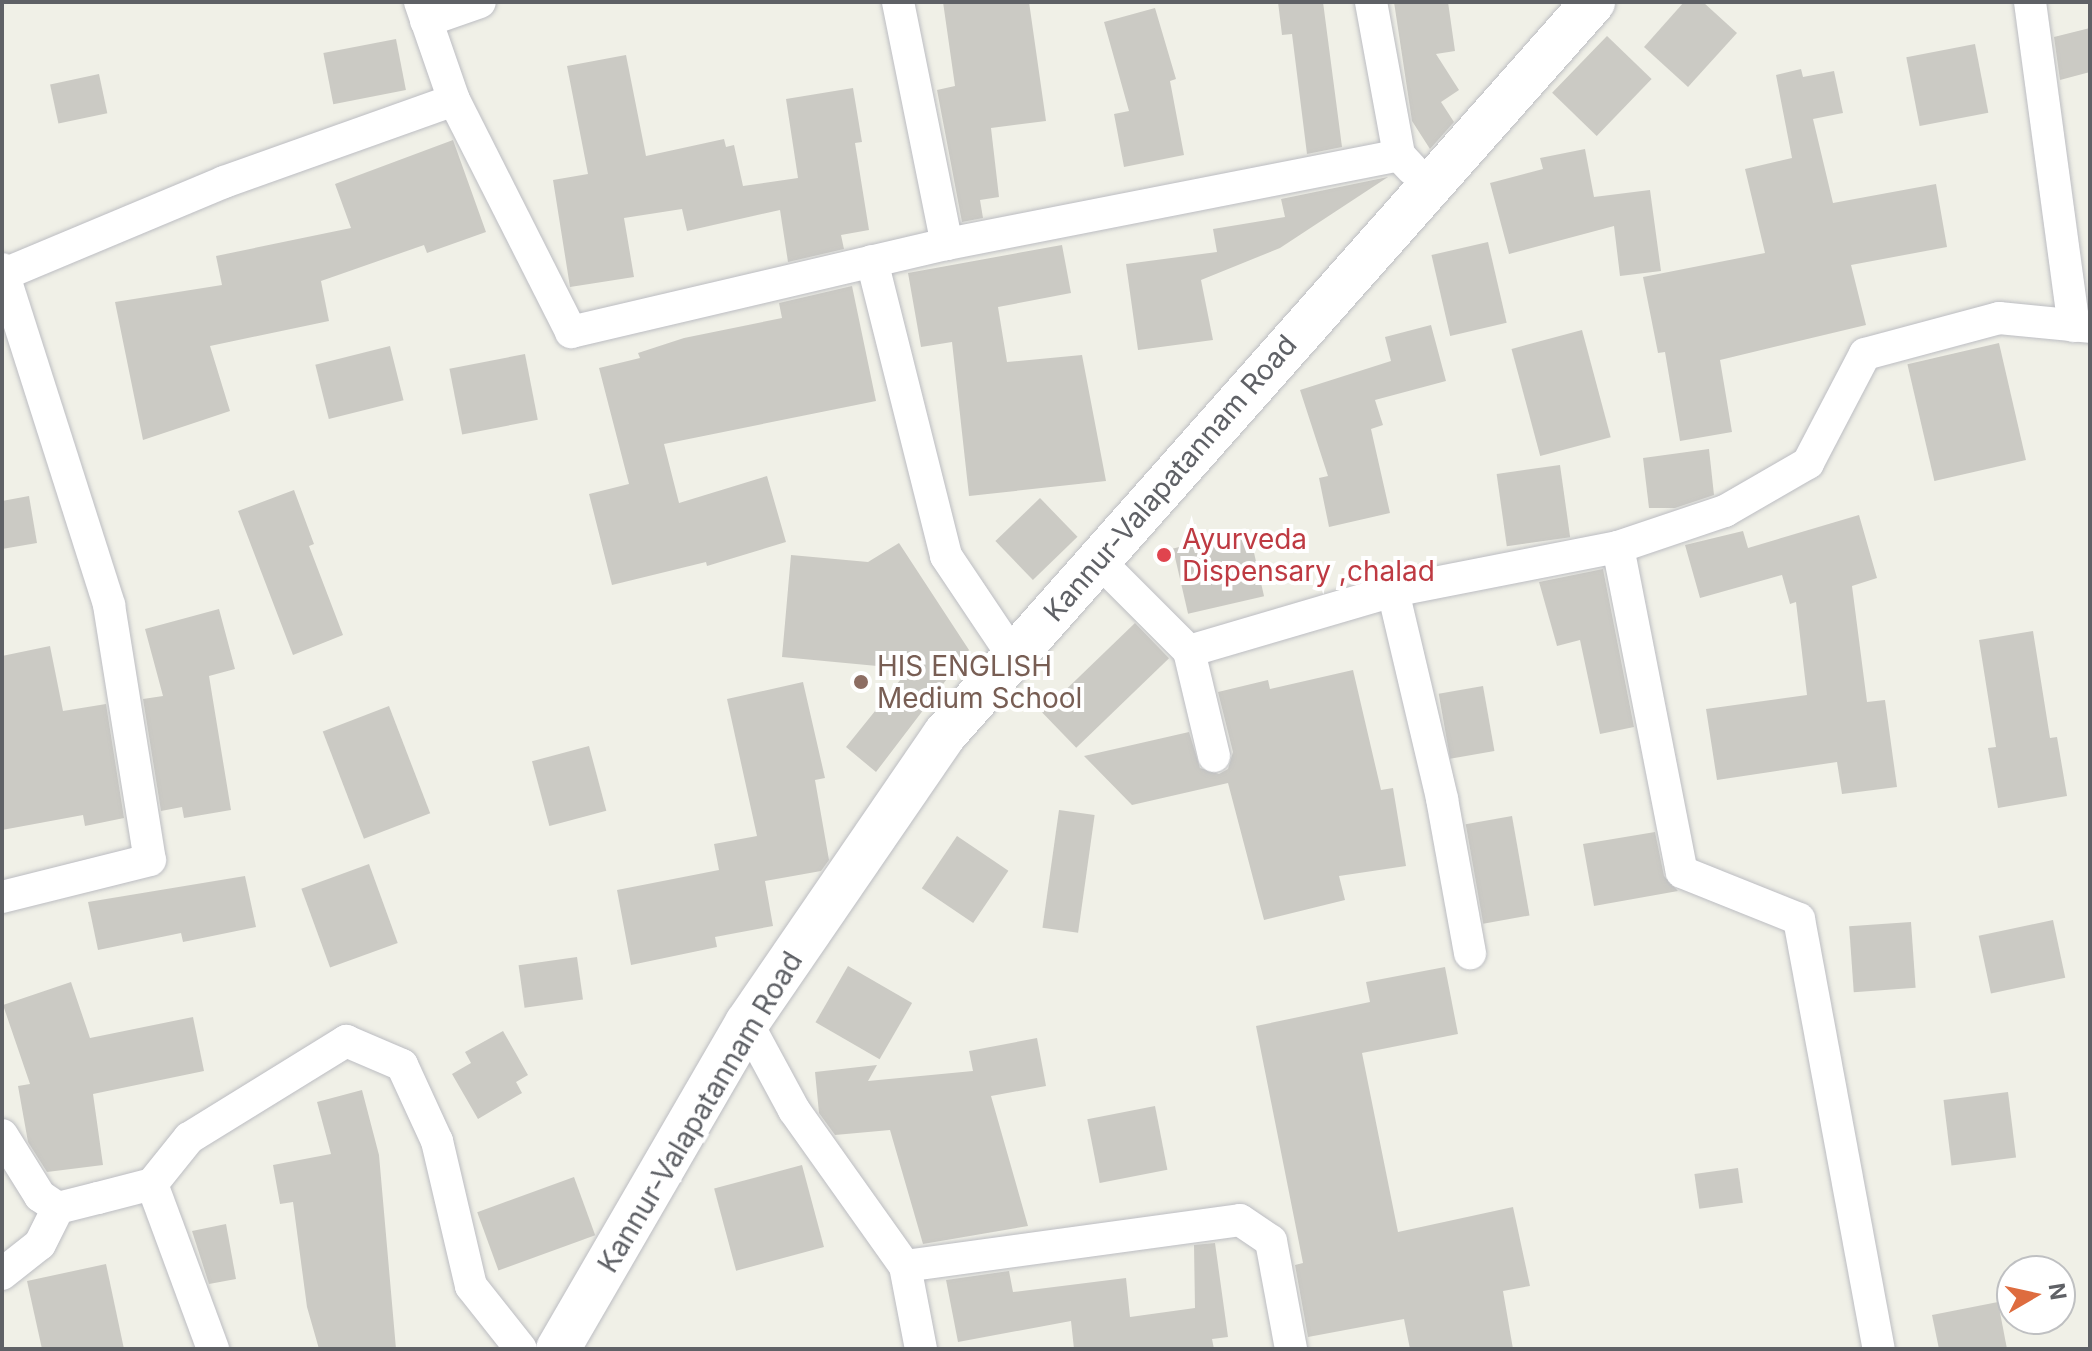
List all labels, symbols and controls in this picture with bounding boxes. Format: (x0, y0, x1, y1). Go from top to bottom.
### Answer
street label: Kannur-Valapatannam Road (1037, 328, 1303, 628)
place label: Ayurveda Dispensary ,chalad (1182, 522, 1435, 588)
marker: Ayurveda Dispensary ,chalad (1153, 544, 1175, 566)
place label: HIS ENGLISH Medium School (877, 649, 1082, 715)
marker: HIS ENGLISH Medium School (852, 673, 870, 691)
street label: Kannur-Valapatannam Road (591, 946, 809, 1278)
north arrow (1996, 1255, 2076, 1335)
text: N (2044, 1281, 2072, 1302)

